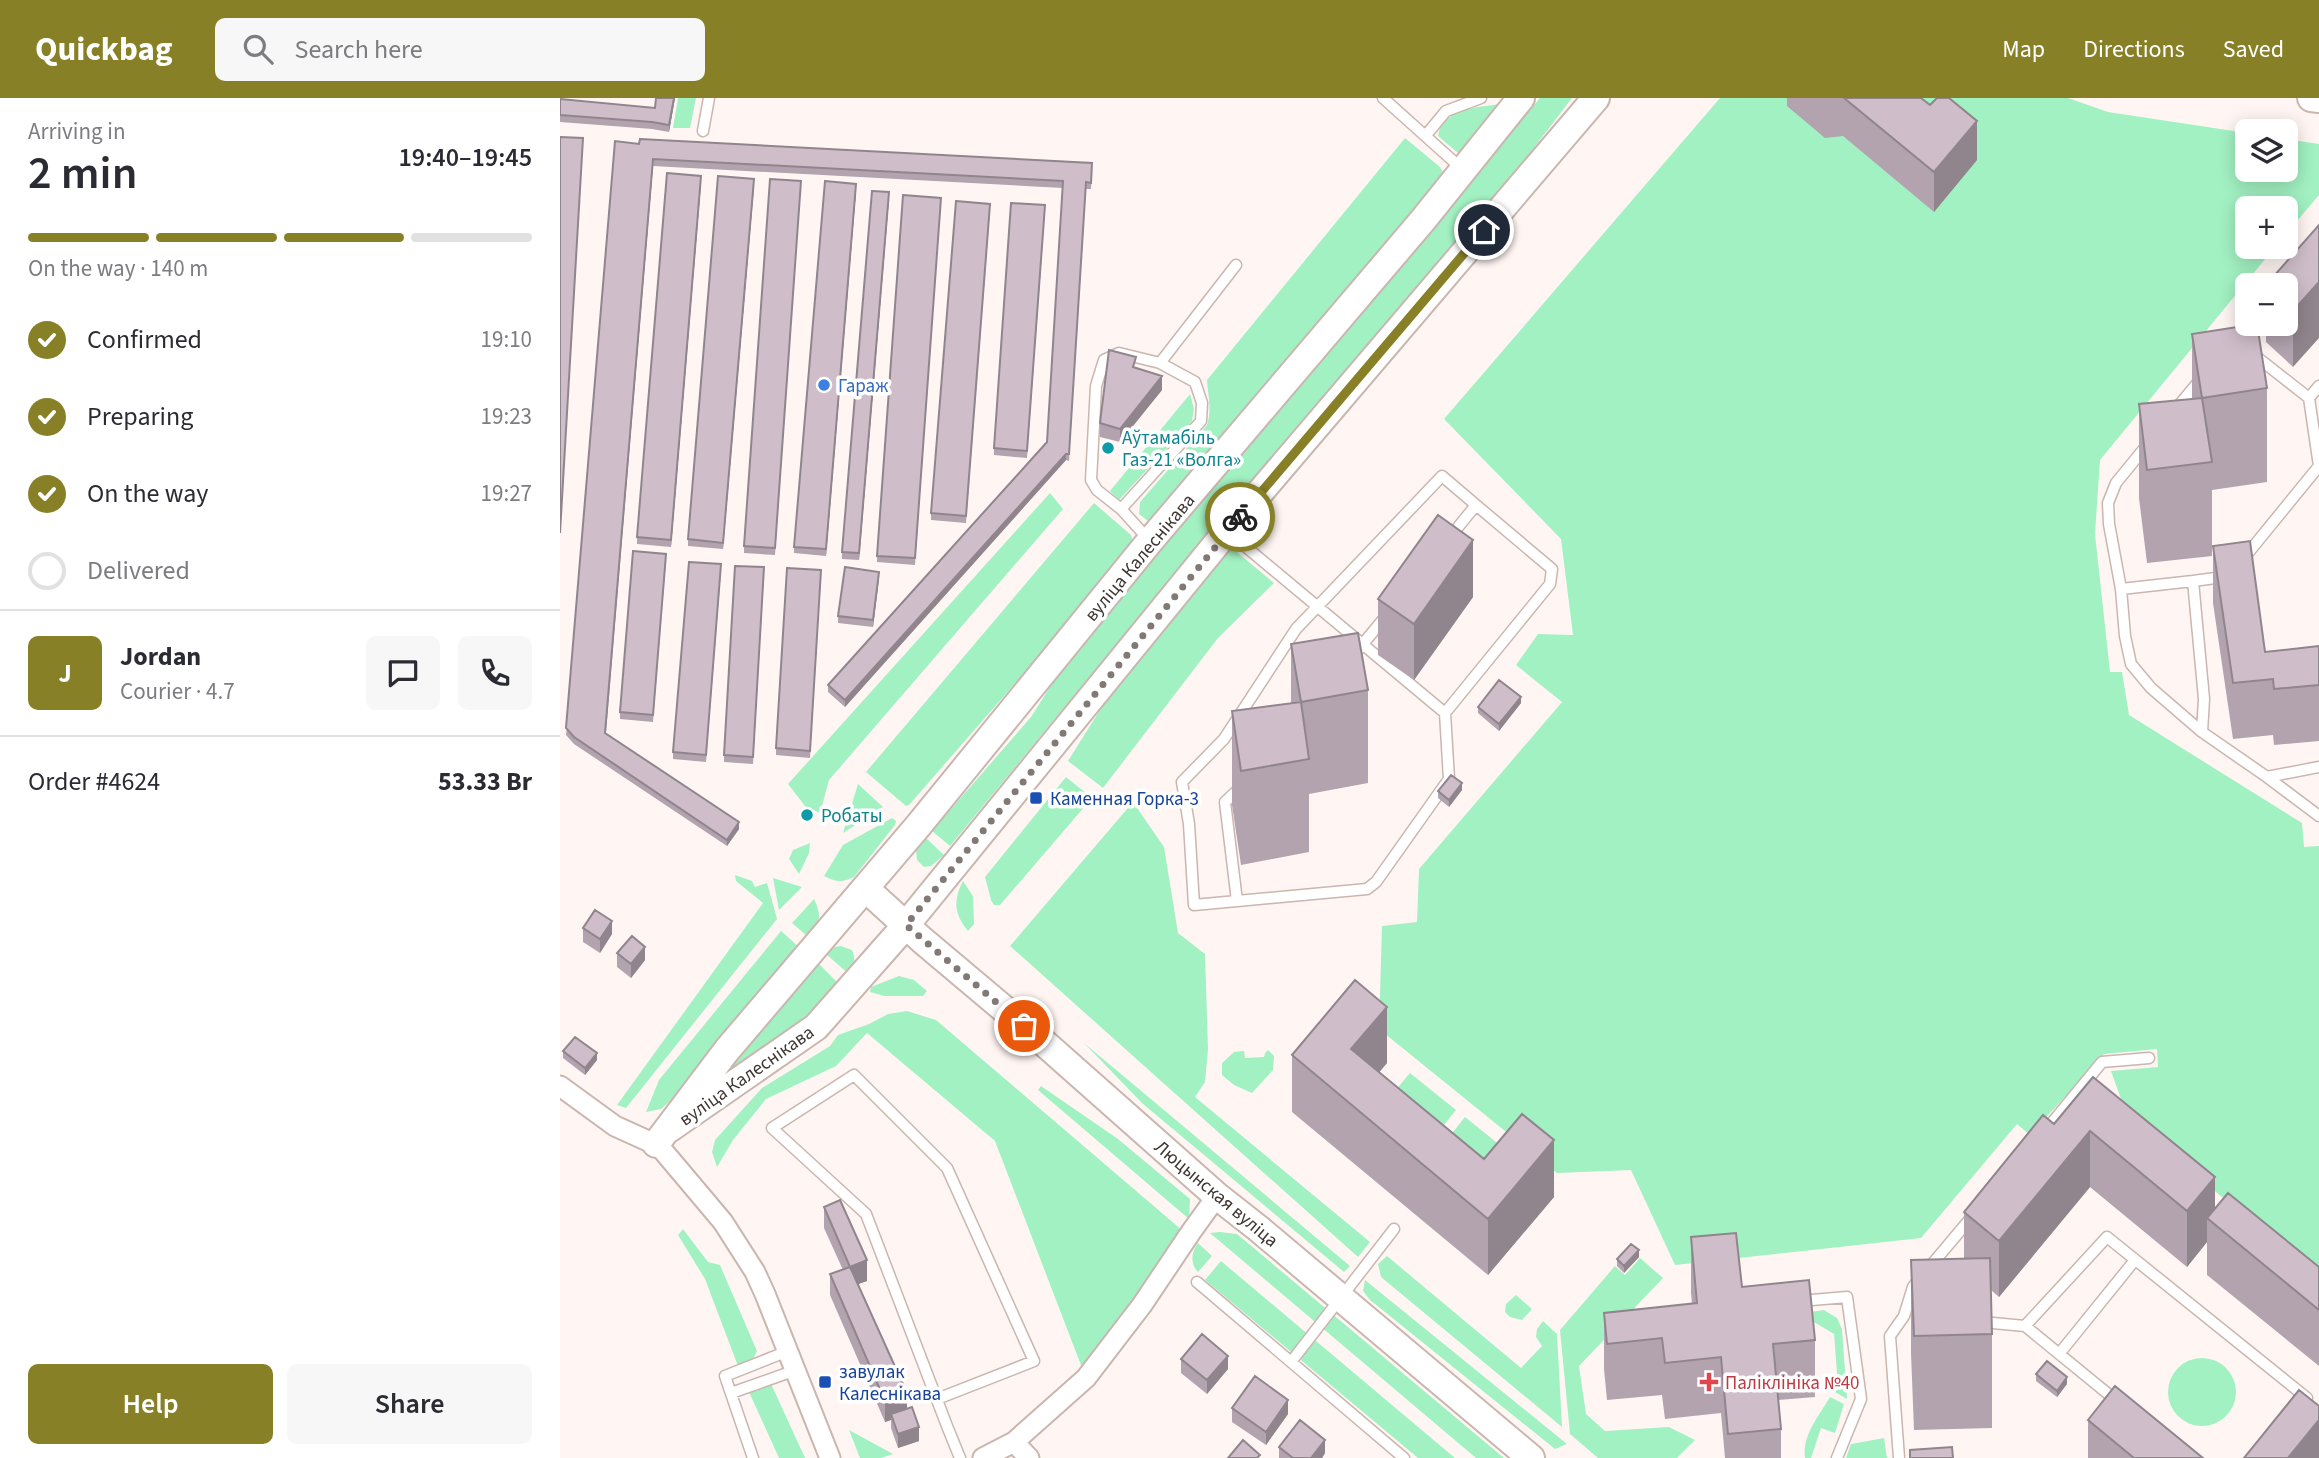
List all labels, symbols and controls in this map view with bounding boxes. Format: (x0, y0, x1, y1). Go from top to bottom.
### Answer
search box (215, 18, 705, 81)
text: Quickbag (35, 26, 173, 73)
icon: search (239, 30, 277, 68)
text: Search here (295, 31, 423, 68)
text: Map (2002, 32, 2045, 67)
text: Directions (2083, 32, 2185, 67)
text: Saved (2223, 32, 2284, 67)
text: Arriving in (28, 115, 126, 148)
map controls (2235, 119, 2298, 336)
button: layers (2235, 119, 2298, 182)
text: 19:40–19:45 (399, 139, 532, 176)
text: 2 min (28, 141, 137, 206)
button: + (2235, 196, 2298, 259)
pin (1454, 200, 1514, 260)
icon: home (1465, 211, 1503, 249)
text: On the way · 140 m (28, 252, 208, 285)
button: − (2235, 273, 2298, 336)
icon: check (28, 321, 66, 359)
text: Confirmed (87, 321, 202, 358)
text: 19:10 (481, 323, 532, 356)
place label: Гараж (838, 373, 888, 400)
marker: Гараж (816, 377, 832, 393)
icon: check (28, 398, 66, 436)
text: Preparing (87, 398, 193, 435)
text: 19:23 (481, 400, 532, 433)
place label: Аўтамабіль Газ-21 «Волга» (1122, 425, 1241, 474)
marker: Аўтамабіль Газ-21 «Волга» (1100, 440, 1116, 456)
icon: check (28, 475, 66, 513)
text: On the way (87, 475, 208, 512)
text: 19:27 (481, 477, 532, 510)
courier (1205, 482, 1275, 552)
street label: вуліца Калеснікава (1079, 488, 1202, 628)
icon: bike (1221, 498, 1259, 536)
text: Delivered (87, 552, 190, 589)
button: chat (366, 636, 440, 710)
button: phone (458, 636, 532, 710)
text: Jordan (120, 638, 201, 675)
text: J (58, 655, 72, 692)
text: Courier · 4.7 (120, 675, 235, 708)
text: Order #4624 (28, 763, 160, 800)
text: 53.33 Br (438, 763, 532, 800)
place label: Каменная Горка-3 (1050, 786, 1199, 813)
marker: Каменная Горка-3 (1028, 790, 1044, 806)
place label: Робаты (821, 803, 883, 830)
marker: Робаты (799, 807, 815, 823)
pin (994, 996, 1054, 1056)
icon: bag (1005, 1007, 1043, 1045)
street label: вуліца Калеснікава (674, 1019, 820, 1133)
street label: Люцынская вуліца (1148, 1134, 1284, 1254)
place label: завулак Калеснікава (839, 1359, 941, 1408)
button: Help (28, 1364, 273, 1444)
button: Share (287, 1364, 532, 1444)
place label: Паліклініка №40 (1725, 1370, 1860, 1397)
marker: Паліклініка №40 (1699, 1372, 1719, 1392)
marker: завулак Калеснікава (817, 1374, 833, 1390)

